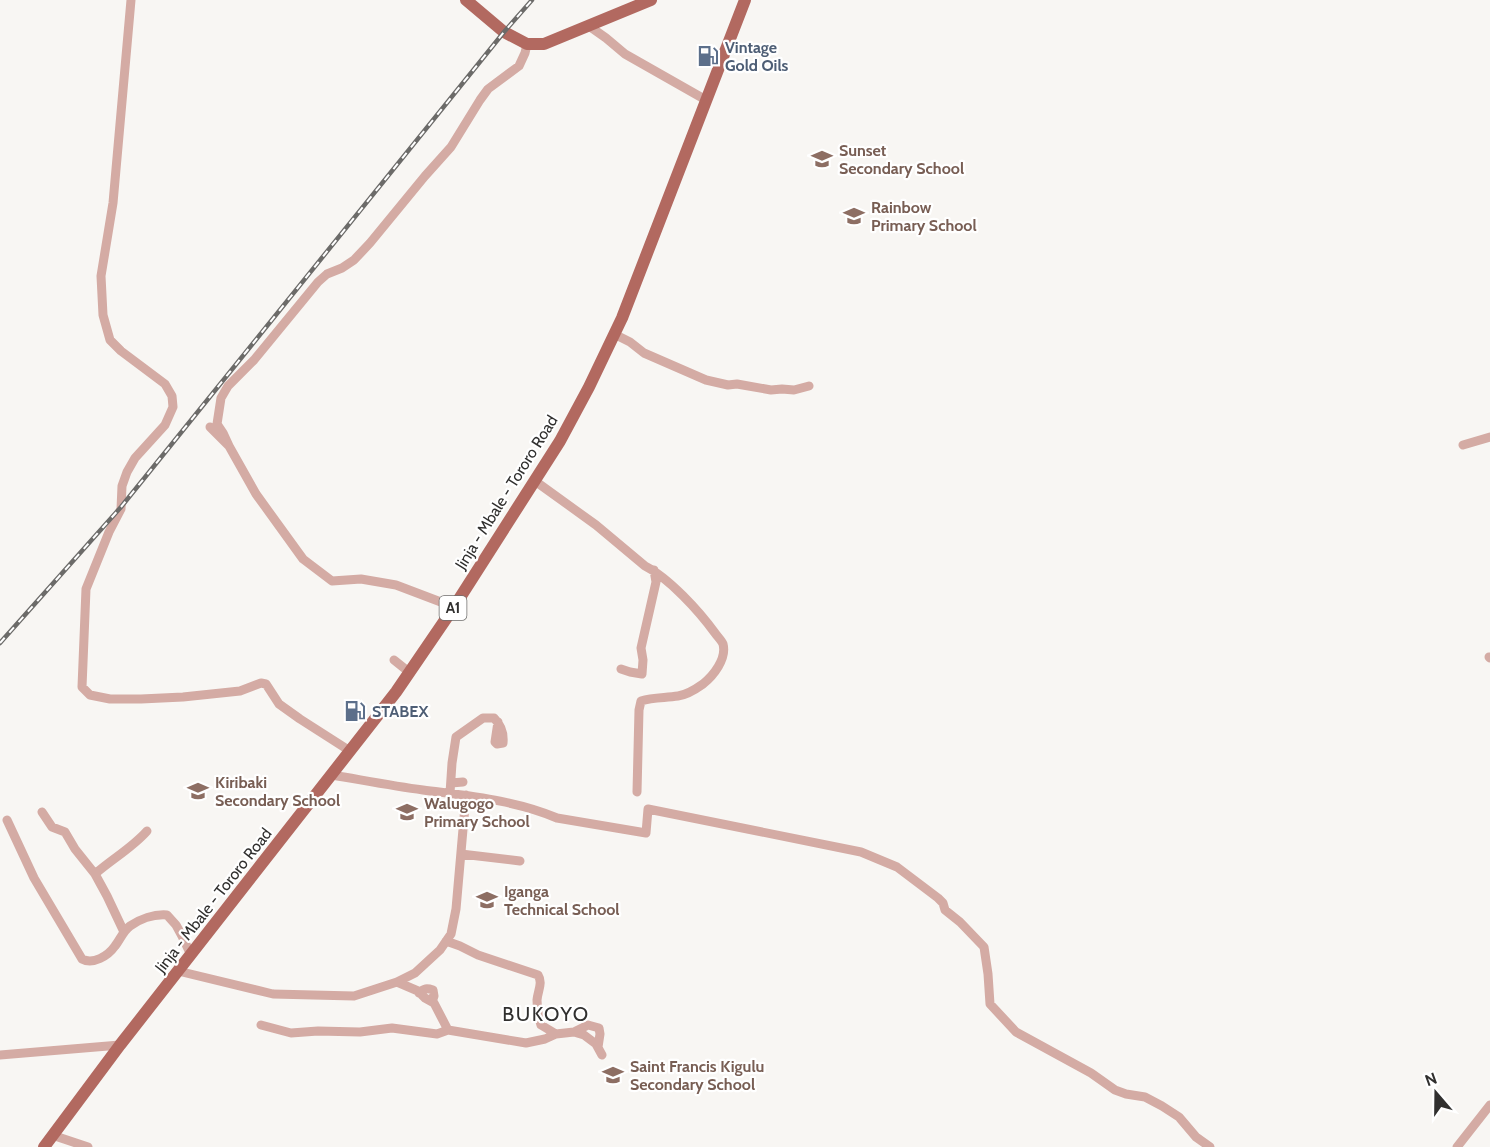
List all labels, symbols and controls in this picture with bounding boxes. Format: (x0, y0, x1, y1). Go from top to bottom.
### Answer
place label: Vintage Gold Oils (725, 38, 789, 75)
fuel station icon: Vintage Gold Oils (696, 44, 720, 68)
place label: Sunset Secondary School (839, 141, 964, 178)
school or university icon: Sunset Secondary School (810, 147, 834, 171)
place label: Rainbow Primary School (871, 198, 977, 235)
school or university icon: Rainbow Primary School (842, 204, 866, 228)
street label: Jinja - Mbale - Tororo Road (451, 412, 562, 574)
road number: A1 (440, 596, 466, 620)
fuel station icon: STABEX (343, 699, 367, 723)
place label: STABEX (372, 702, 429, 721)
place label: Kiribaki Secondary School (215, 773, 340, 810)
school or university icon: Kiribaki Secondary School (186, 779, 210, 803)
place label: Walugogo Primary School (424, 794, 530, 831)
school or university icon: Walugogo Primary School (395, 800, 419, 824)
street label: Jinja - Mbale - Tororo Road (150, 824, 276, 977)
place label: Iganga Technical School (504, 882, 620, 919)
school or university icon: Iganga Technical School (475, 888, 499, 912)
district label: BUKOYO (502, 1002, 590, 1026)
place label: Saint Francis Kigulu Secondary School (630, 1057, 764, 1094)
school or university icon: Saint Francis Kigulu Secondary School (601, 1063, 625, 1087)
north arrow (1406, 1063, 1466, 1123)
text: N (1422, 1069, 1440, 1090)

